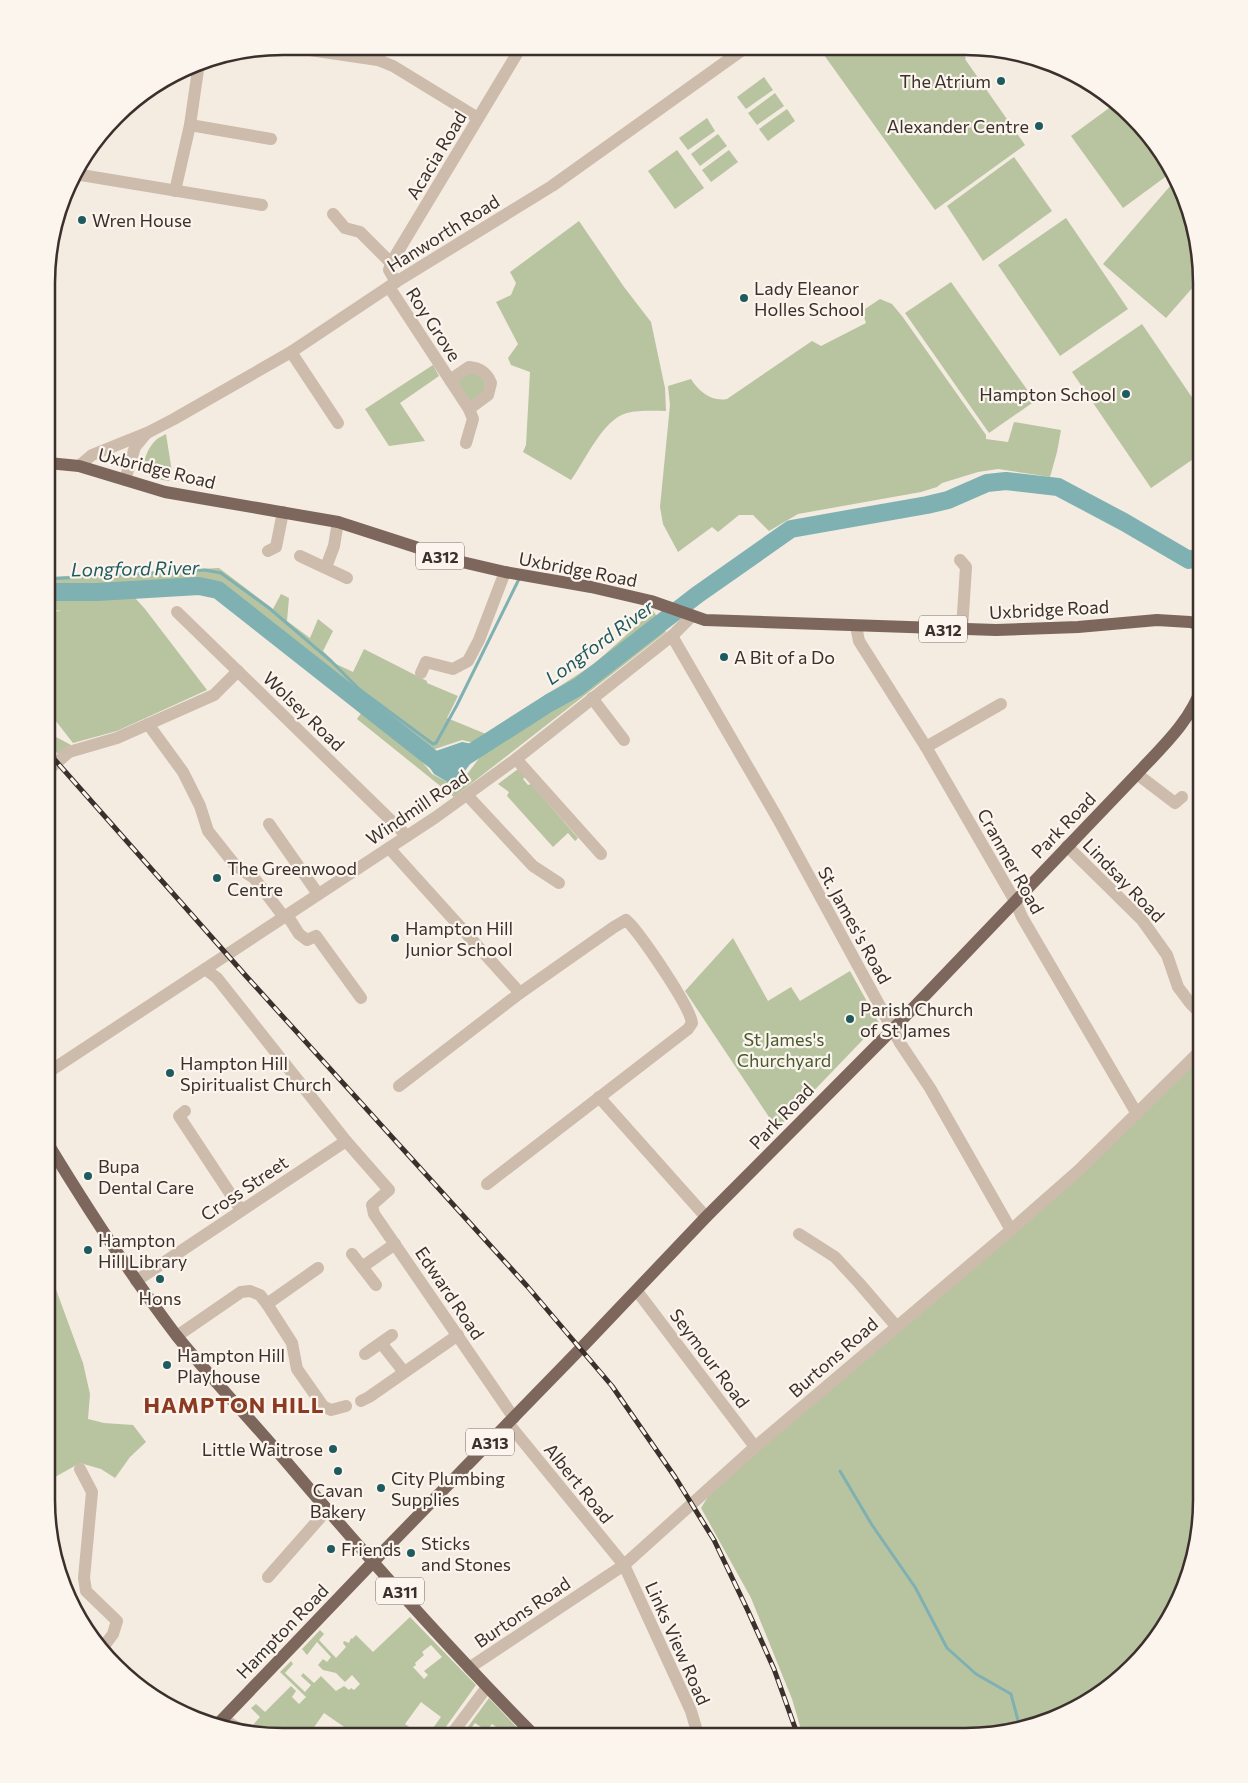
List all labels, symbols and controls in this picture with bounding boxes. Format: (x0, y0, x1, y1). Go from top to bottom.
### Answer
place label: The Atrium (900, 70, 991, 92)
marker: The Atrium (995, 75, 1007, 87)
street label: Acacia Road (401, 107, 471, 203)
place label: Alexander Centre (887, 115, 1029, 137)
marker: Alexander Centre (1033, 120, 1045, 132)
street label: Hanworth Road (383, 190, 503, 276)
place label: Wren House (92, 209, 192, 231)
marker: Wren House (76, 214, 88, 226)
place label: Lady Eleanor Holles School (754, 277, 864, 320)
street label: Roy Grove (402, 283, 466, 365)
marker: Lady Eleanor Holles School (738, 292, 750, 304)
place label: Hampton School (979, 383, 1116, 405)
marker: Hampton School (1120, 388, 1132, 400)
street label: Uxbridge Road (96, 443, 218, 493)
road number: A312 (416, 542, 464, 570)
street label: Uxbridge Road (517, 547, 639, 591)
water label: Longford River (71, 555, 201, 581)
water label: Longford River (540, 594, 659, 689)
street label: Uxbridge Road (988, 595, 1110, 623)
road number: A312 (919, 616, 967, 642)
place label: A Bit of a Do (734, 646, 835, 668)
marker: A Bit of a Do (718, 651, 730, 663)
street label: Wolsey Road (259, 667, 349, 755)
street label: Windmill Road (362, 765, 472, 849)
street label: Park Road (1026, 787, 1100, 863)
street label: Cranmer Road (973, 805, 1049, 917)
street label: Lindsay Road (1079, 834, 1169, 926)
place label: The Greenwood Centre (227, 857, 357, 900)
street label: St. James's Road (814, 862, 896, 988)
marker: The Greenwood Centre (211, 872, 223, 884)
place label: Hampton Hill Junior School (405, 917, 513, 960)
marker: Hampton Hill Junior School (389, 932, 401, 944)
place label: Parish Church of St James (860, 998, 973, 1041)
marker: Parish Church of St James (844, 1013, 856, 1025)
park label: St James's Churchyard (737, 1028, 831, 1071)
place label: Hampton Hill Spiritualist Church (180, 1052, 331, 1095)
marker: Hampton Hill Spiritualist Church (164, 1067, 176, 1079)
street label: Park Road (744, 1078, 818, 1154)
street label: Cross Street (196, 1151, 292, 1225)
place label: Bupa Dental Care (98, 1155, 194, 1198)
marker: Bupa Dental Care (82, 1170, 94, 1182)
place label: Hampton Hill Library (98, 1229, 187, 1272)
street label: Edward Road (411, 1242, 489, 1344)
marker: Hampton Hill Library (82, 1244, 94, 1256)
marker: Hons (154, 1273, 166, 1285)
place label: Hons (139, 1287, 181, 1309)
street label: Seymour Road (666, 1304, 754, 1412)
street label: Burtons Road (784, 1312, 882, 1402)
place label: Hampton Hill Playhouse (177, 1344, 285, 1387)
marker: Hampton Hill Playhouse (161, 1359, 173, 1371)
district label: HAMPTON HILL (143, 1391, 325, 1418)
road number: A313 (466, 1428, 514, 1455)
place label: Little Waitrose (202, 1438, 323, 1460)
street label: Albert Road (540, 1438, 618, 1528)
marker: Little Waitrose (327, 1443, 339, 1455)
marker: Cavan Bakery (332, 1465, 344, 1477)
place label: City Plumbing Supplies (391, 1467, 505, 1510)
place label: Cavan Bakery (310, 1479, 366, 1522)
marker: City Plumbing Supplies (375, 1482, 387, 1494)
place label: Sticks and Stones (421, 1532, 511, 1575)
place label: Friends (341, 1538, 401, 1560)
marker: Friends (325, 1543, 337, 1555)
marker: Sticks and Stones (405, 1547, 417, 1559)
street label: Burtons Road (470, 1572, 574, 1652)
road number: A311 (376, 1578, 424, 1604)
street label: Links View Road (641, 1578, 715, 1708)
street label: Hampton Road (231, 1579, 333, 1683)

